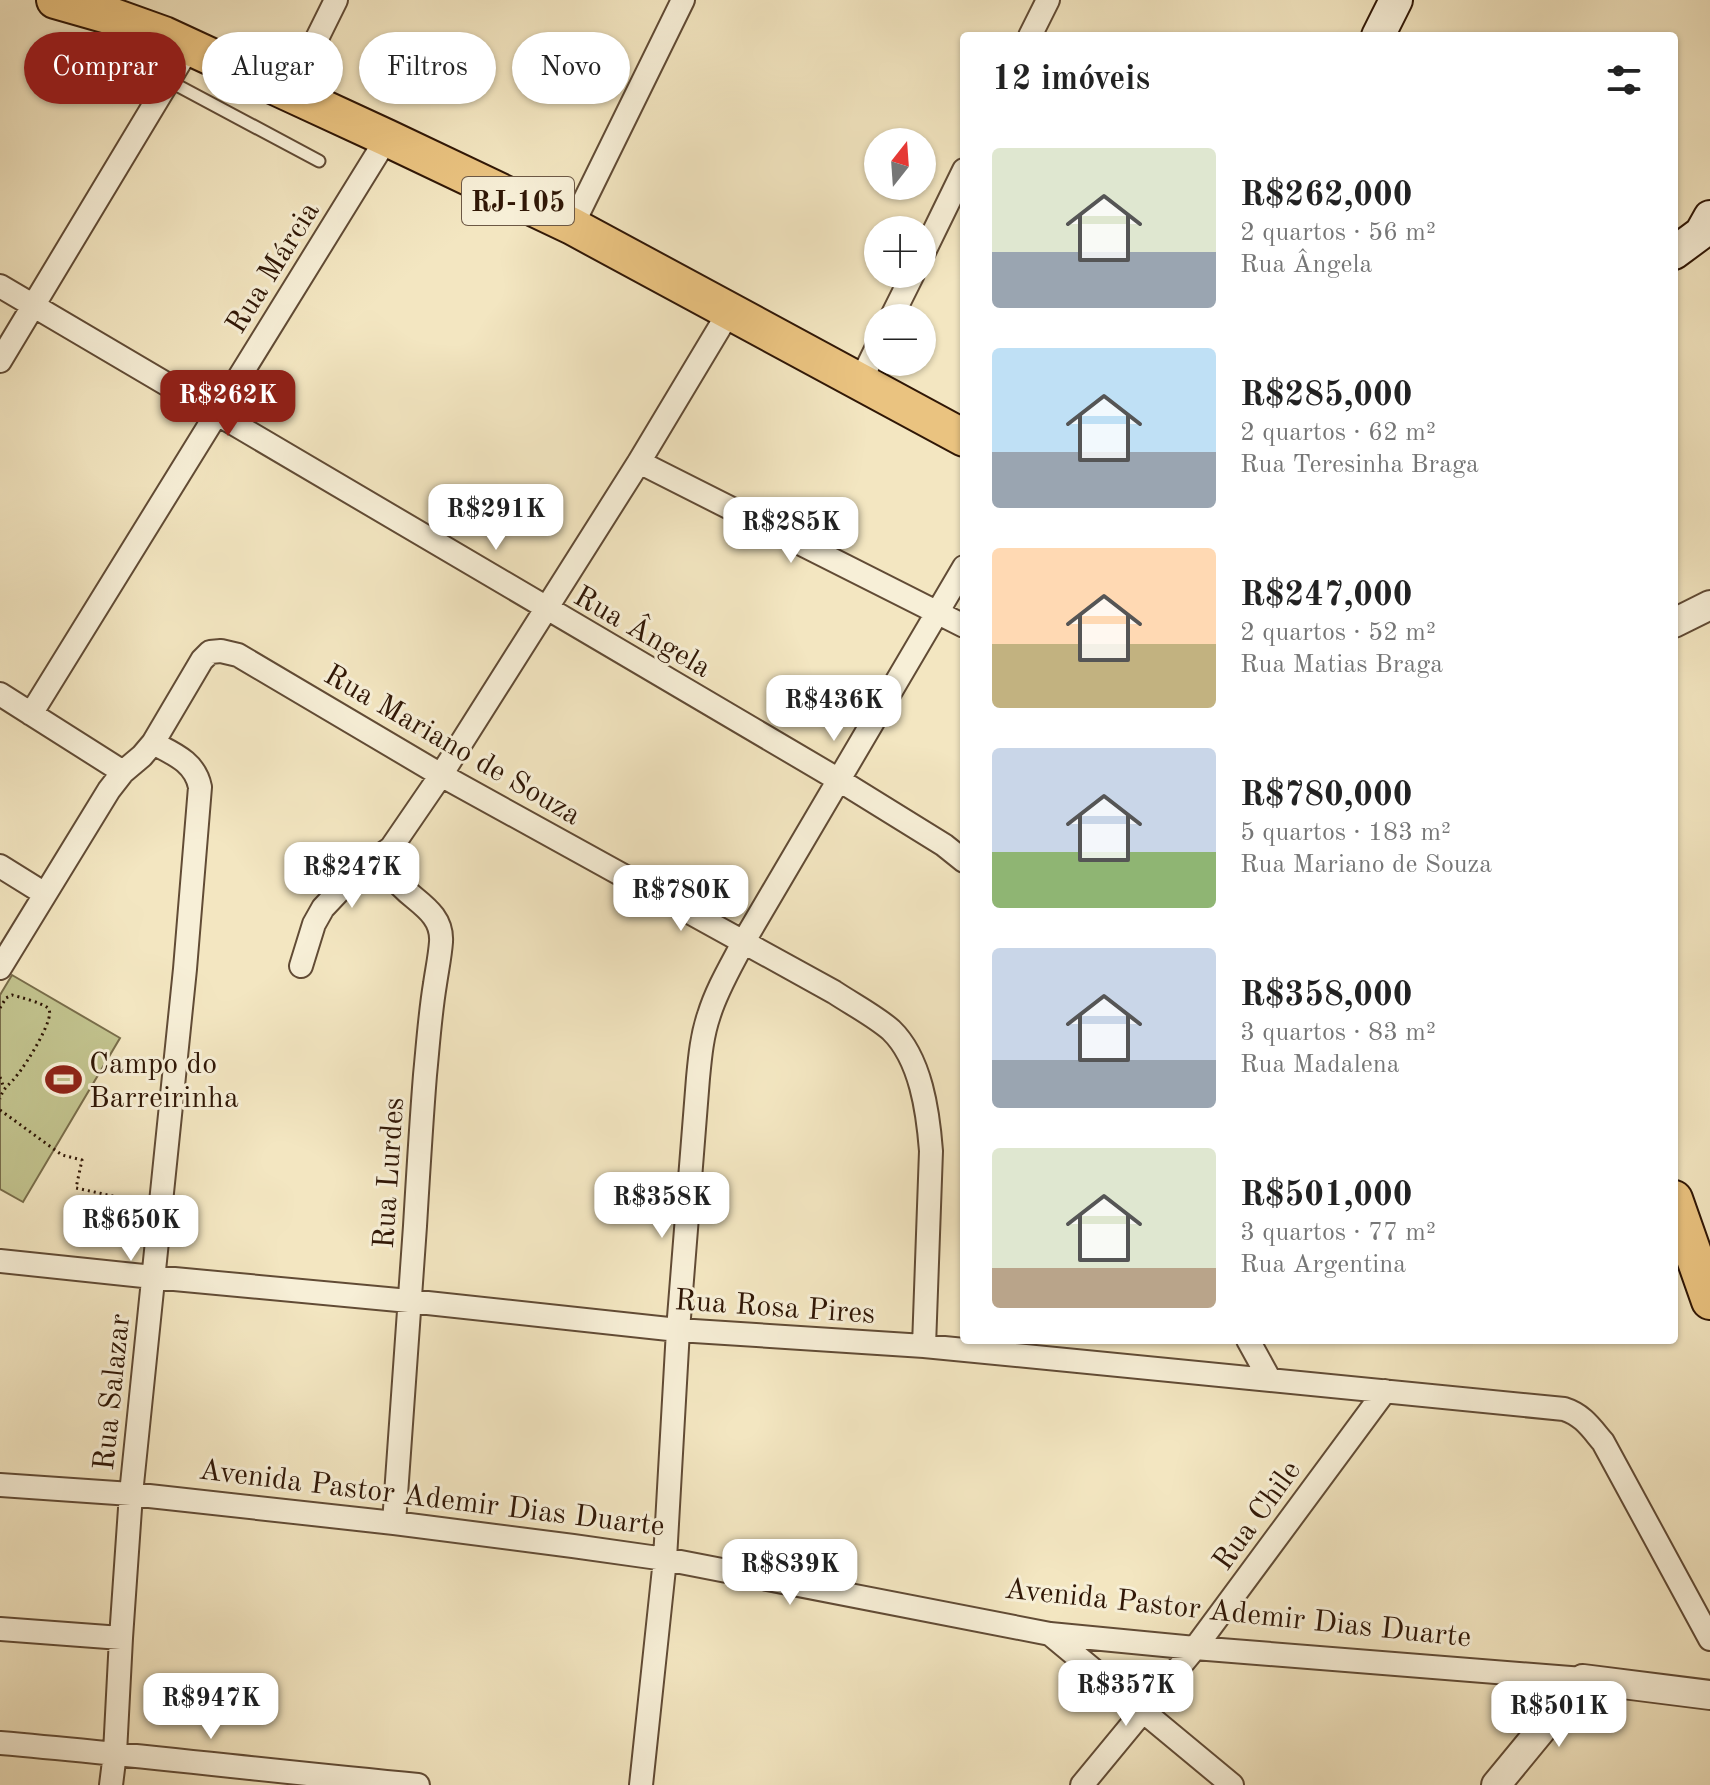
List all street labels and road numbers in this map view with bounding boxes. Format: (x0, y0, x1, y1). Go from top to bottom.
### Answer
road number: RJ-105 (462, 177, 574, 225)
street label: Rua Márcia (222, 197, 326, 339)
street label: Rua Ângela (568, 577, 718, 684)
street label: Rua Mariano de Souza (319, 660, 586, 832)
street label: Rua Lurdes (370, 1096, 410, 1250)
street label: Rua Rosa Pires (674, 1286, 876, 1330)
street label: Rua Salazar (90, 1312, 136, 1472)
street label: Avenida Pastor Ademir Dias Duarte (197, 1456, 666, 1542)
street label: Rua Chile (1208, 1456, 1307, 1576)
street label: Avenida Pastor Ademir Dias Duarte (1003, 1575, 1473, 1653)

